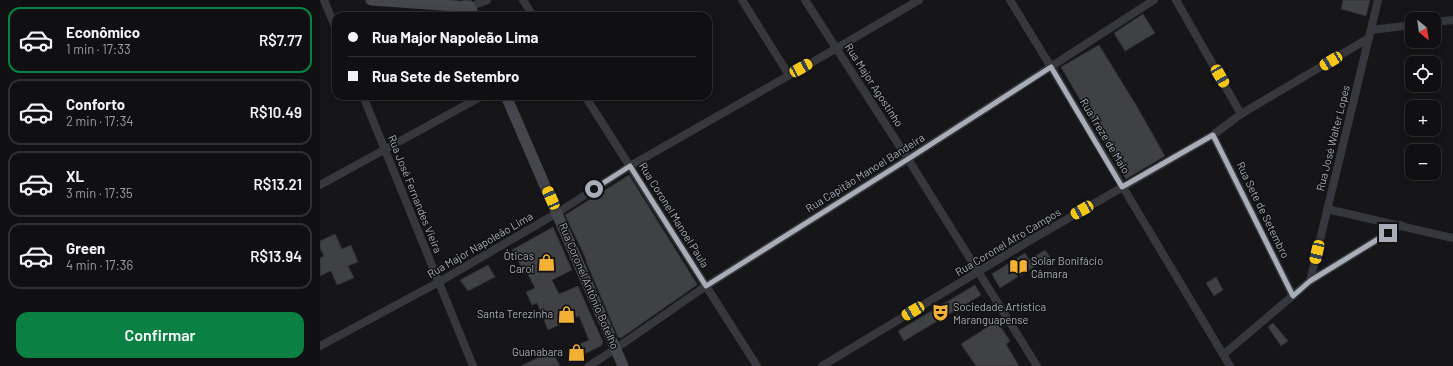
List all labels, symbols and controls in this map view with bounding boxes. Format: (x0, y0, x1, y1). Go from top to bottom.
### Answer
north arrow (1405, 12, 1441, 48)
map controls (1405, 12, 1441, 180)
icon: car (18, 22, 54, 58)
text: Econômico (66, 23, 140, 41)
text: Rua Major Napoleão Lima (372, 28, 538, 46)
text: R$7.77 (259, 31, 302, 49)
text: 1 min · 17:33 (66, 41, 131, 57)
street label: Rua Major Agostinho (843, 41, 906, 129)
car (1318, 50, 1344, 72)
button: locate (1405, 56, 1441, 92)
car (788, 57, 814, 79)
car (1209, 63, 1231, 89)
text: Rua Sete de Setembro (372, 67, 519, 85)
street label: Rua José Walter Lopes (1313, 84, 1352, 192)
icon: car (18, 94, 54, 130)
text: Conforto (66, 95, 125, 113)
street label: Rua Treze de Maio (1078, 96, 1133, 176)
button: + (1405, 100, 1441, 136)
text: R$10.49 (250, 103, 302, 121)
text: 2 min · 17:34 (66, 113, 134, 129)
street label: Rua Capitão Manoel Bandeira (803, 131, 927, 215)
street label: Rua José Fernandes Vieira (386, 133, 445, 255)
button: − (1405, 144, 1441, 180)
street label: Rua Sete de Setembro (1234, 159, 1292, 260)
street label: Rua Coronel Manoel Paula (637, 160, 712, 270)
icon: car (18, 166, 54, 202)
text: XL (66, 167, 84, 185)
text: R$13.21 (254, 175, 302, 193)
route start (585, 180, 603, 198)
text: 3 min · 17:35 (66, 185, 133, 201)
car (541, 185, 561, 211)
car (1069, 199, 1095, 221)
street label: Rua Coronel Afro Campos (953, 205, 1063, 278)
street label: Rua Major Napoleão Lima (425, 209, 535, 280)
street label: Rua Coronel Antônio Botelho (557, 221, 622, 351)
route end (1379, 224, 1397, 242)
icon: car (18, 238, 54, 274)
text: Green (66, 239, 105, 257)
car (1308, 239, 1326, 265)
text: R$13.94 (250, 247, 302, 265)
place label: Óticas Carol (504, 249, 534, 275)
shop icon: Óticas Carol (537, 252, 557, 272)
place label: Solar Bonifácio Câmara (1031, 254, 1103, 280)
text: 4 min · 17:36 (66, 257, 133, 273)
library icon: Solar Bonifácio Câmara (1008, 257, 1028, 277)
car (900, 300, 926, 322)
place label: Sociedade Artística Maranguapense (953, 300, 1046, 326)
theatre icon: Sociedade Artística Maranguapense (930, 303, 950, 323)
shop icon: Santa Terezinha (556, 304, 576, 324)
place label: Santa Terezinha (477, 307, 553, 320)
button: Confirmar (16, 312, 304, 358)
shop icon: Guanabara (566, 342, 586, 362)
place label: Guanabara (512, 345, 563, 358)

